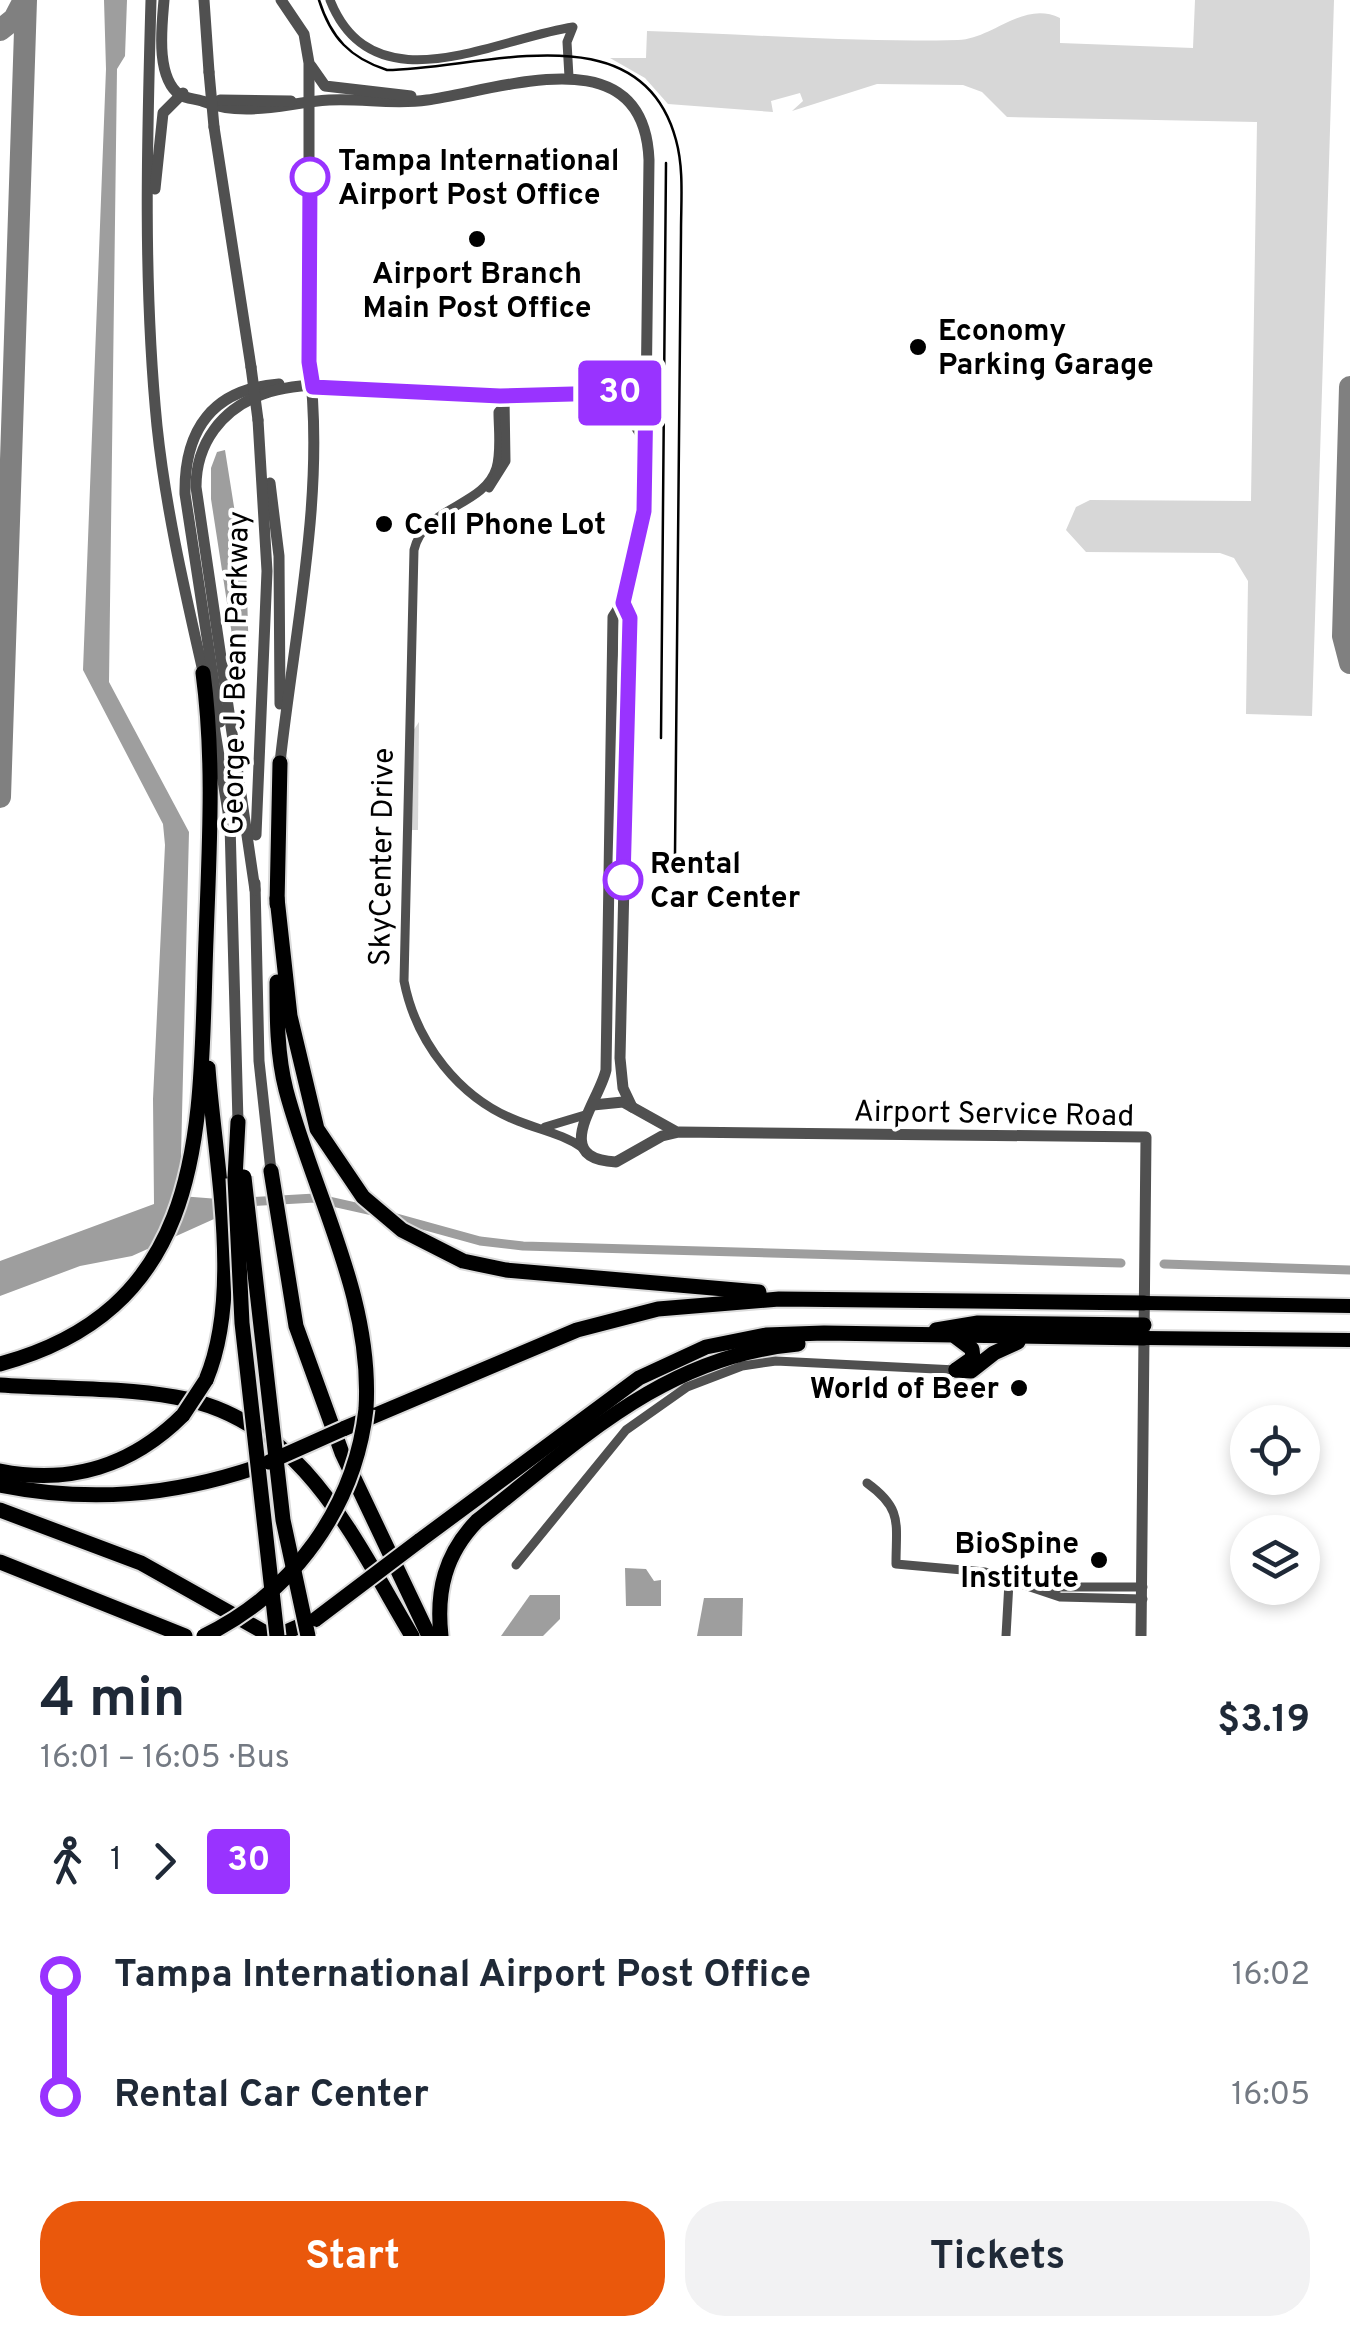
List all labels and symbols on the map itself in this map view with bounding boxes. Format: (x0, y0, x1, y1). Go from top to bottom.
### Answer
place label: Tampa International Airport Post Office (338, 144, 619, 215)
marker: Tampa International Airport Post Office (291, 158, 329, 196)
marker: Airport Branch Main Post Office (466, 228, 488, 250)
place label: Airport Branch Main Post Office (362, 257, 592, 328)
place label: Economy Parking Garage (938, 314, 1154, 385)
marker: Economy Parking Garage (907, 336, 929, 358)
line badge: 30 (575, 360, 665, 426)
place label: Cell Phone Lot (404, 508, 606, 545)
street label: George J. Bean Parkway (216, 511, 259, 835)
marker: Cell Phone Lot (373, 513, 395, 535)
street label: SkyCenter Drive (363, 747, 404, 967)
place label: Rental Car Center (650, 847, 801, 918)
marker: Rental Car Center (604, 861, 642, 899)
street label: Airport Service Road (853, 1095, 1135, 1136)
place label: World of Beer (810, 1372, 999, 1409)
marker: World of Beer (1008, 1377, 1030, 1399)
place label: BioSpine Institute (955, 1527, 1079, 1598)
marker: BioSpine Institute (1088, 1549, 1110, 1571)

